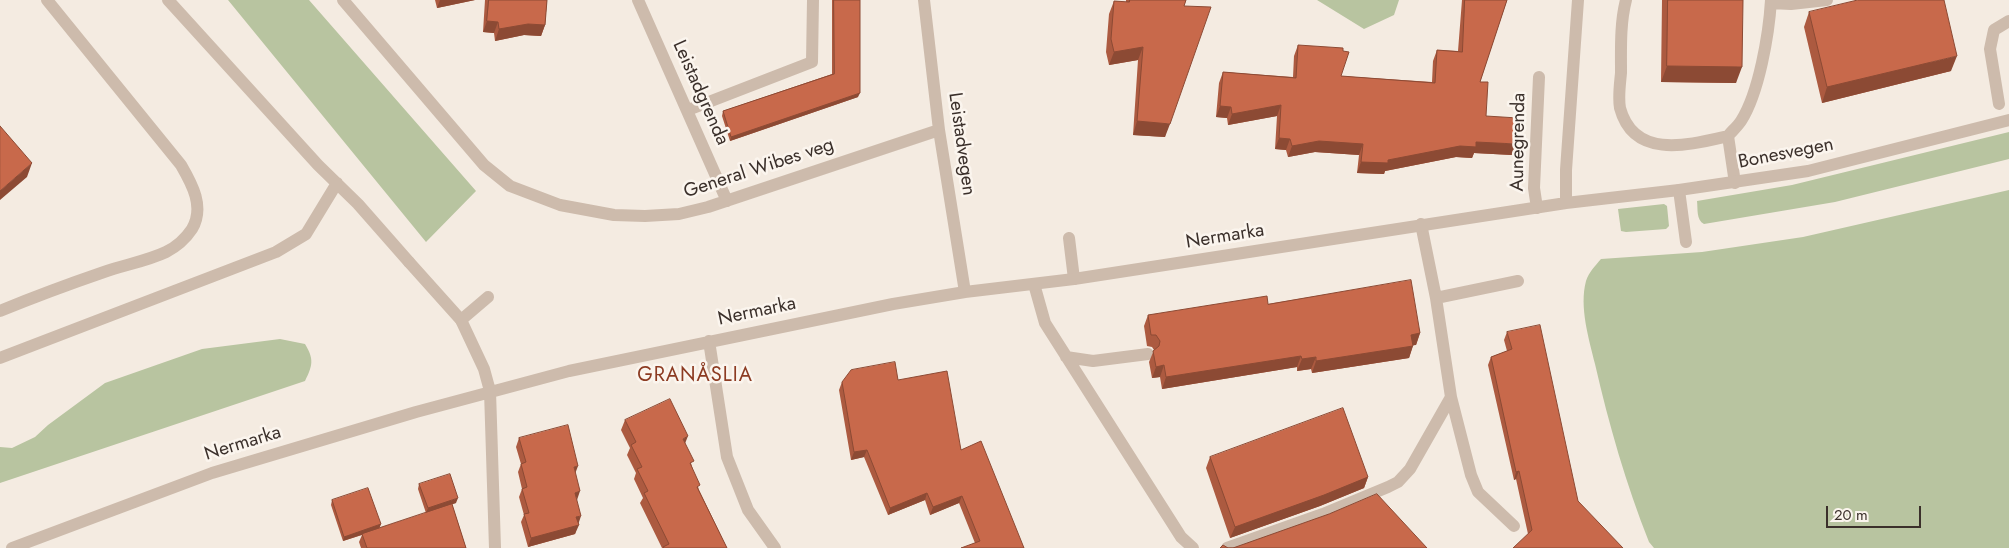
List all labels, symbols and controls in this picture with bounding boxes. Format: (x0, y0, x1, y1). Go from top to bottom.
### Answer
street label: Leistadgrenda (667, 37, 733, 149)
street label: Leistadvegen (942, 91, 980, 197)
street label: Aunegrenda (1507, 92, 1531, 192)
street label: General Wibes veg (681, 134, 837, 204)
street label: Bonesvegen (1736, 134, 1836, 174)
street label: Nermarka (1184, 220, 1266, 254)
street label: Nermarka (716, 293, 798, 331)
district label: GRANÅSLIA (636, 364, 754, 388)
street label: Nermarka (202, 422, 284, 466)
scale bar (1829, 496, 1924, 528)
text: 20 m (1834, 504, 1868, 526)

